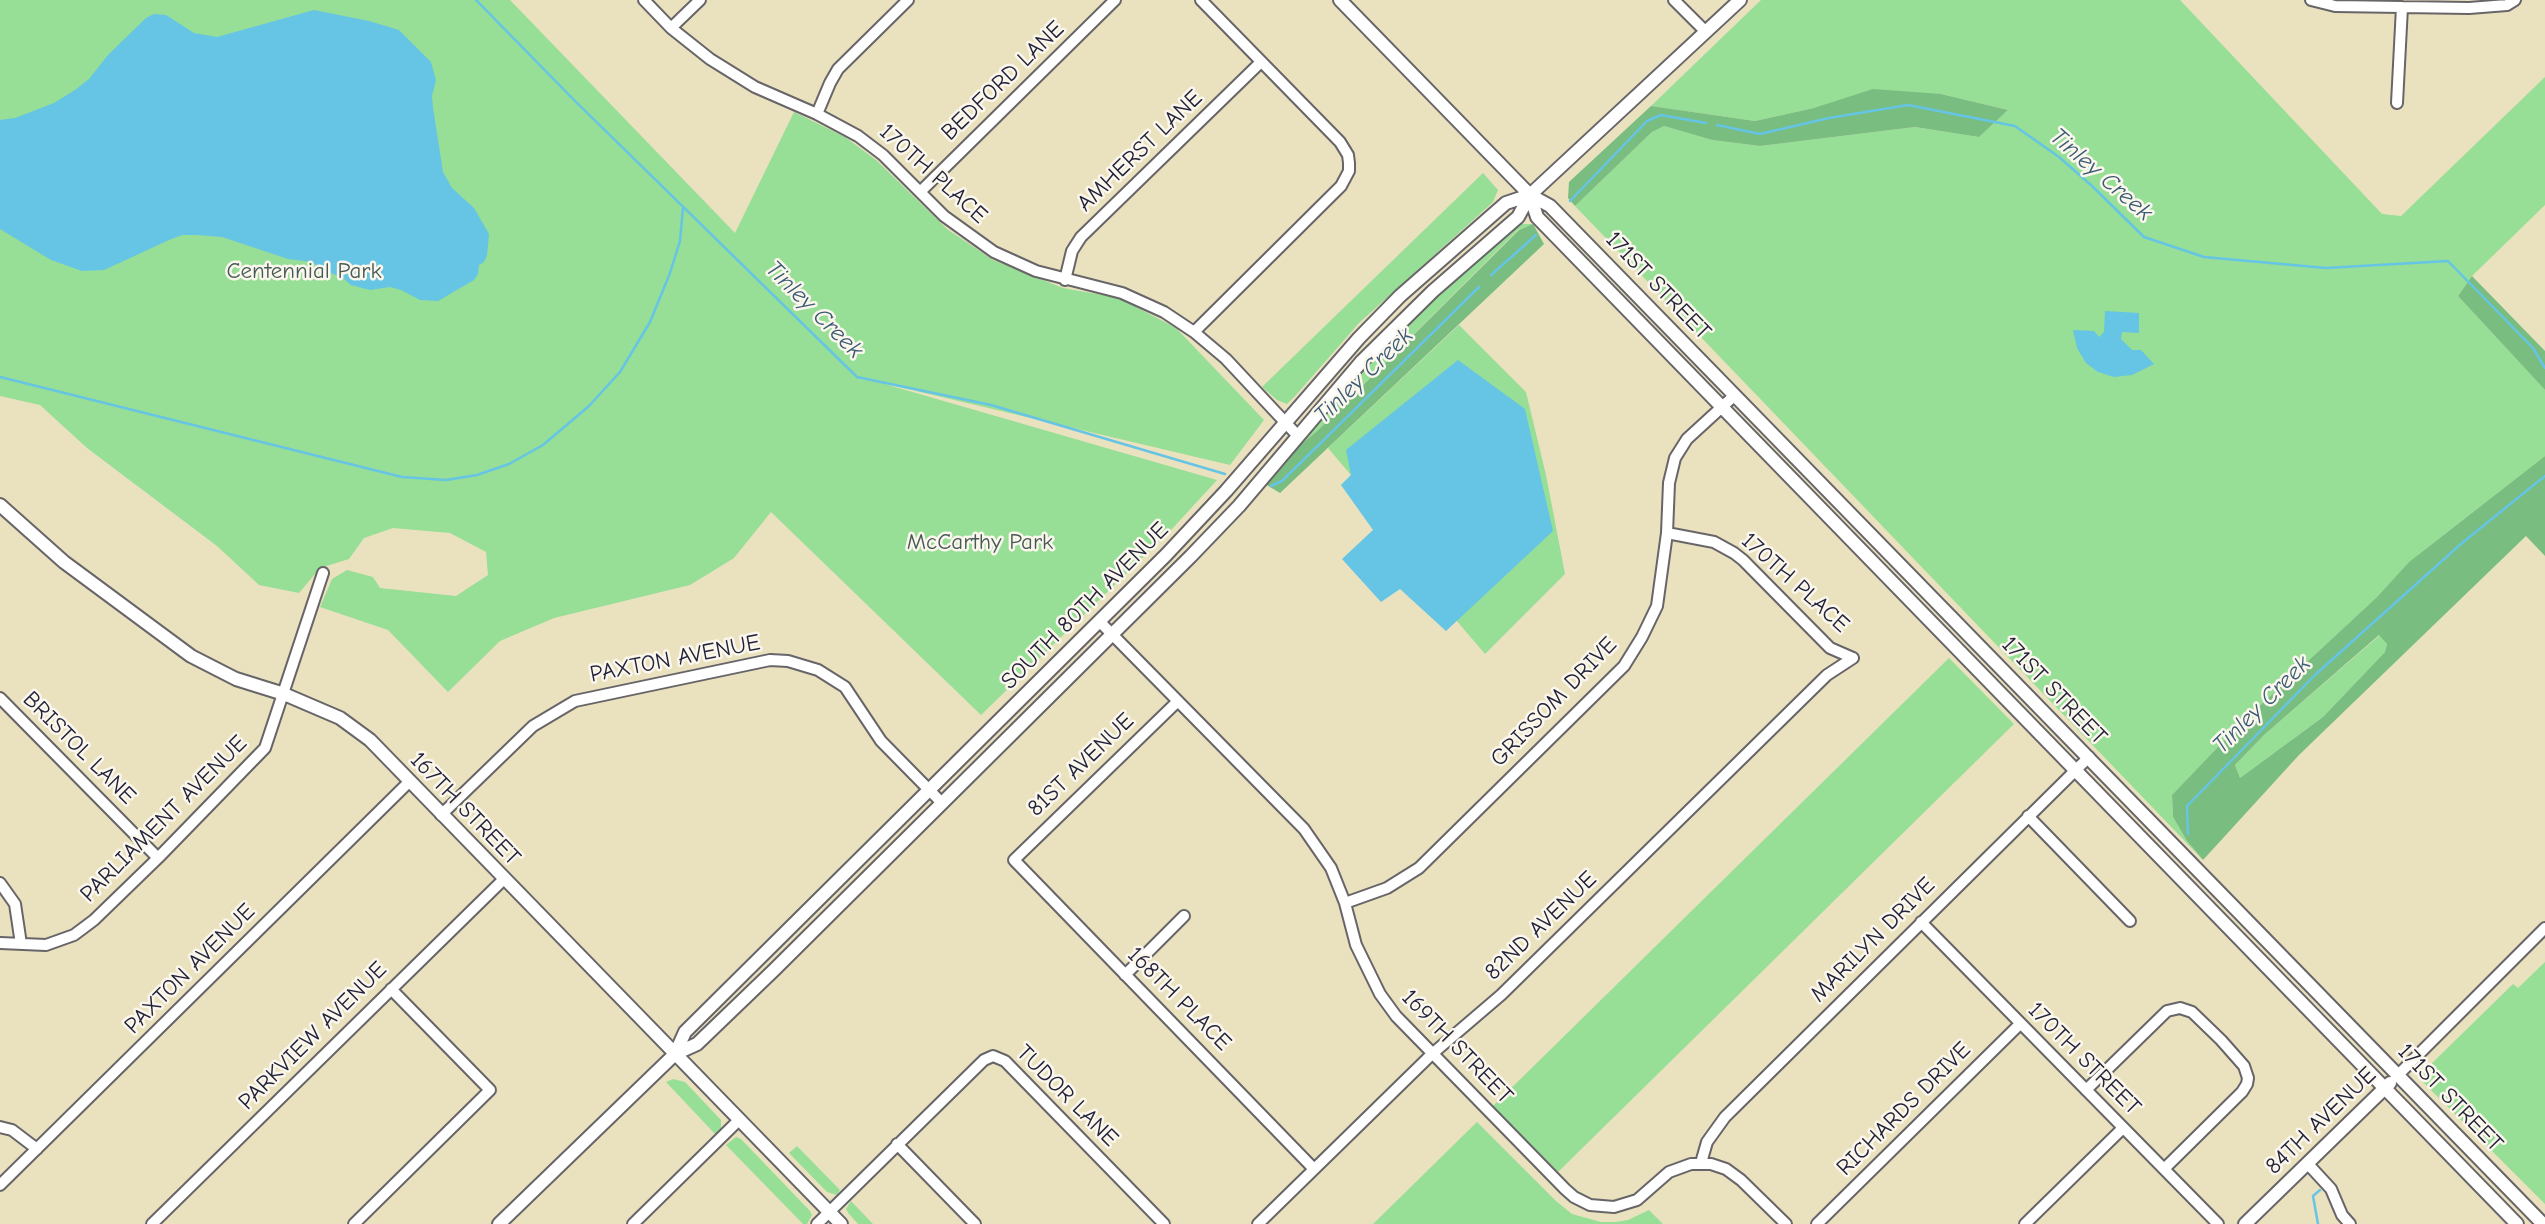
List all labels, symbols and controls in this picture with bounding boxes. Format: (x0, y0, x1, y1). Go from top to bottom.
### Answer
street label: BEDFORD LANE (936, 16, 1070, 146)
street label: AMHERST LANE (1072, 84, 1208, 218)
street label: 170TH PLACE (873, 118, 993, 230)
water label: Tinley Creek (2044, 123, 2158, 227)
street label: 171ST STREET (1600, 226, 1716, 346)
water label: Tinley Creek (759, 255, 869, 365)
park label: Centennial Park (226, 257, 382, 285)
water label: Tinley Creek (1308, 322, 1420, 430)
street label: SOUTH 80TH AVENUE (996, 517, 1174, 695)
street label: 170TH PLACE (1735, 527, 1855, 639)
park label: McCarthy Park (907, 528, 1053, 556)
street label: PAXTON AVENUE (588, 629, 762, 689)
street label: GRISSOM DRIVE (1485, 631, 1623, 773)
street label: 171ST STREET (1996, 631, 2112, 751)
water label: Tinley Creek (2207, 650, 2317, 760)
street label: BRISTOL LANE (17, 686, 141, 810)
street label: 81ST AVENUE (1022, 708, 1140, 822)
street label: PARLIAMENT AVENUE (75, 730, 253, 908)
street label: 167TH STREET (404, 747, 526, 871)
street label: 82ND AVENUE (1479, 866, 1603, 986)
street label: MARILYN DRIVE (1805, 872, 1941, 1008)
street label: PAXTON AVENUE (119, 898, 261, 1040)
street label: 168TH PLACE (1121, 941, 1237, 1057)
street label: PARKVIEW AVENUE (233, 956, 393, 1116)
street label: 169TH STREET (1396, 984, 1518, 1110)
street label: 170TH STREET (2022, 997, 2146, 1121)
street label: RICHARDS DRIVE (1831, 1036, 1977, 1182)
street label: 171ST STREET (2392, 1038, 2508, 1158)
street label: TUDOR LANE (1010, 1039, 1124, 1153)
street label: 84TH AVENUE (2260, 1061, 2382, 1181)

